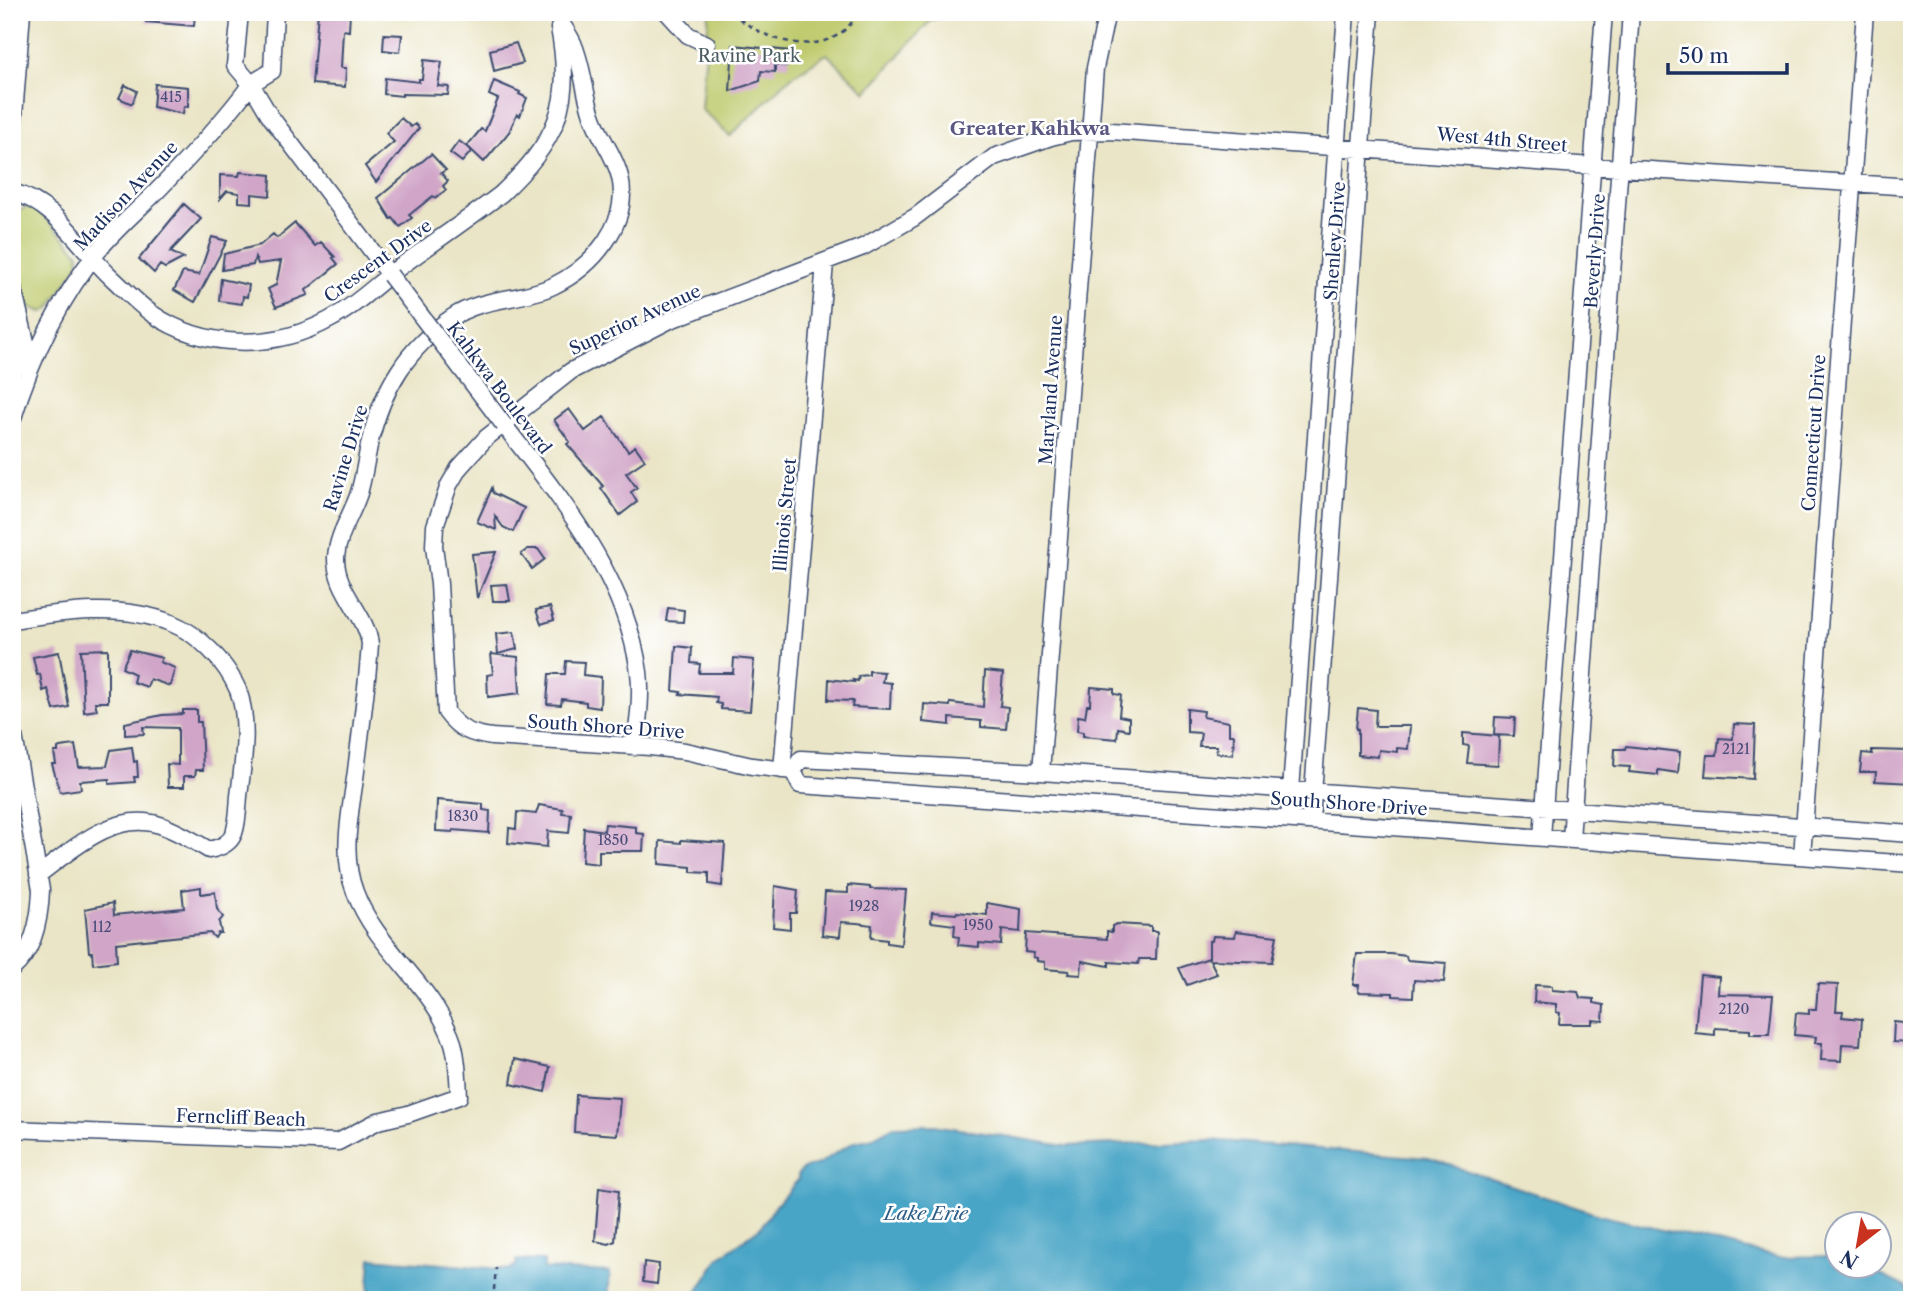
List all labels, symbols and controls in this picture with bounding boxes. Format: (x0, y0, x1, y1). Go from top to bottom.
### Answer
scale bar (1668, 32, 1787, 76)
text: 50 m (1679, 43, 1729, 68)
park label: Ravine Park (698, 45, 802, 67)
house number: 415 (160, 88, 182, 106)
district label: Greater Kahkwa (950, 117, 1111, 140)
street label: West 4th Street (1435, 123, 1569, 157)
street label: Madison Avenue (69, 137, 183, 255)
street label: Shenley Drive (1320, 181, 1350, 301)
street label: Beverly Drive (1580, 193, 1610, 309)
street label: Crescent Drive (320, 215, 436, 307)
street label: Superior Avenue (566, 280, 704, 360)
street label: Maryland Avenue (1035, 314, 1067, 466)
street label: Kahkwa Boulevard (442, 317, 556, 459)
street label: Connecticut Drive (1798, 354, 1830, 512)
street label: Ravine Drive (319, 402, 373, 514)
street label: Illinois Street (769, 456, 801, 573)
street label: South Shore Drive (527, 711, 685, 743)
house number: 2121 (1722, 740, 1750, 758)
street label: South Shore Drive (1270, 788, 1428, 820)
house number: 1830 (448, 807, 479, 825)
house number: 1850 (598, 831, 628, 849)
house number: 1928 (849, 897, 879, 915)
house number: 1950 (963, 916, 993, 934)
house number: 112 (92, 918, 112, 936)
house number: 2120 (1719, 1000, 1750, 1018)
street label: Ferncliff Beach (176, 1105, 306, 1131)
water label: Lake Erie (882, 1202, 969, 1225)
north arrow (1822, 1210, 1892, 1280)
text: N (1837, 1245, 1863, 1273)

